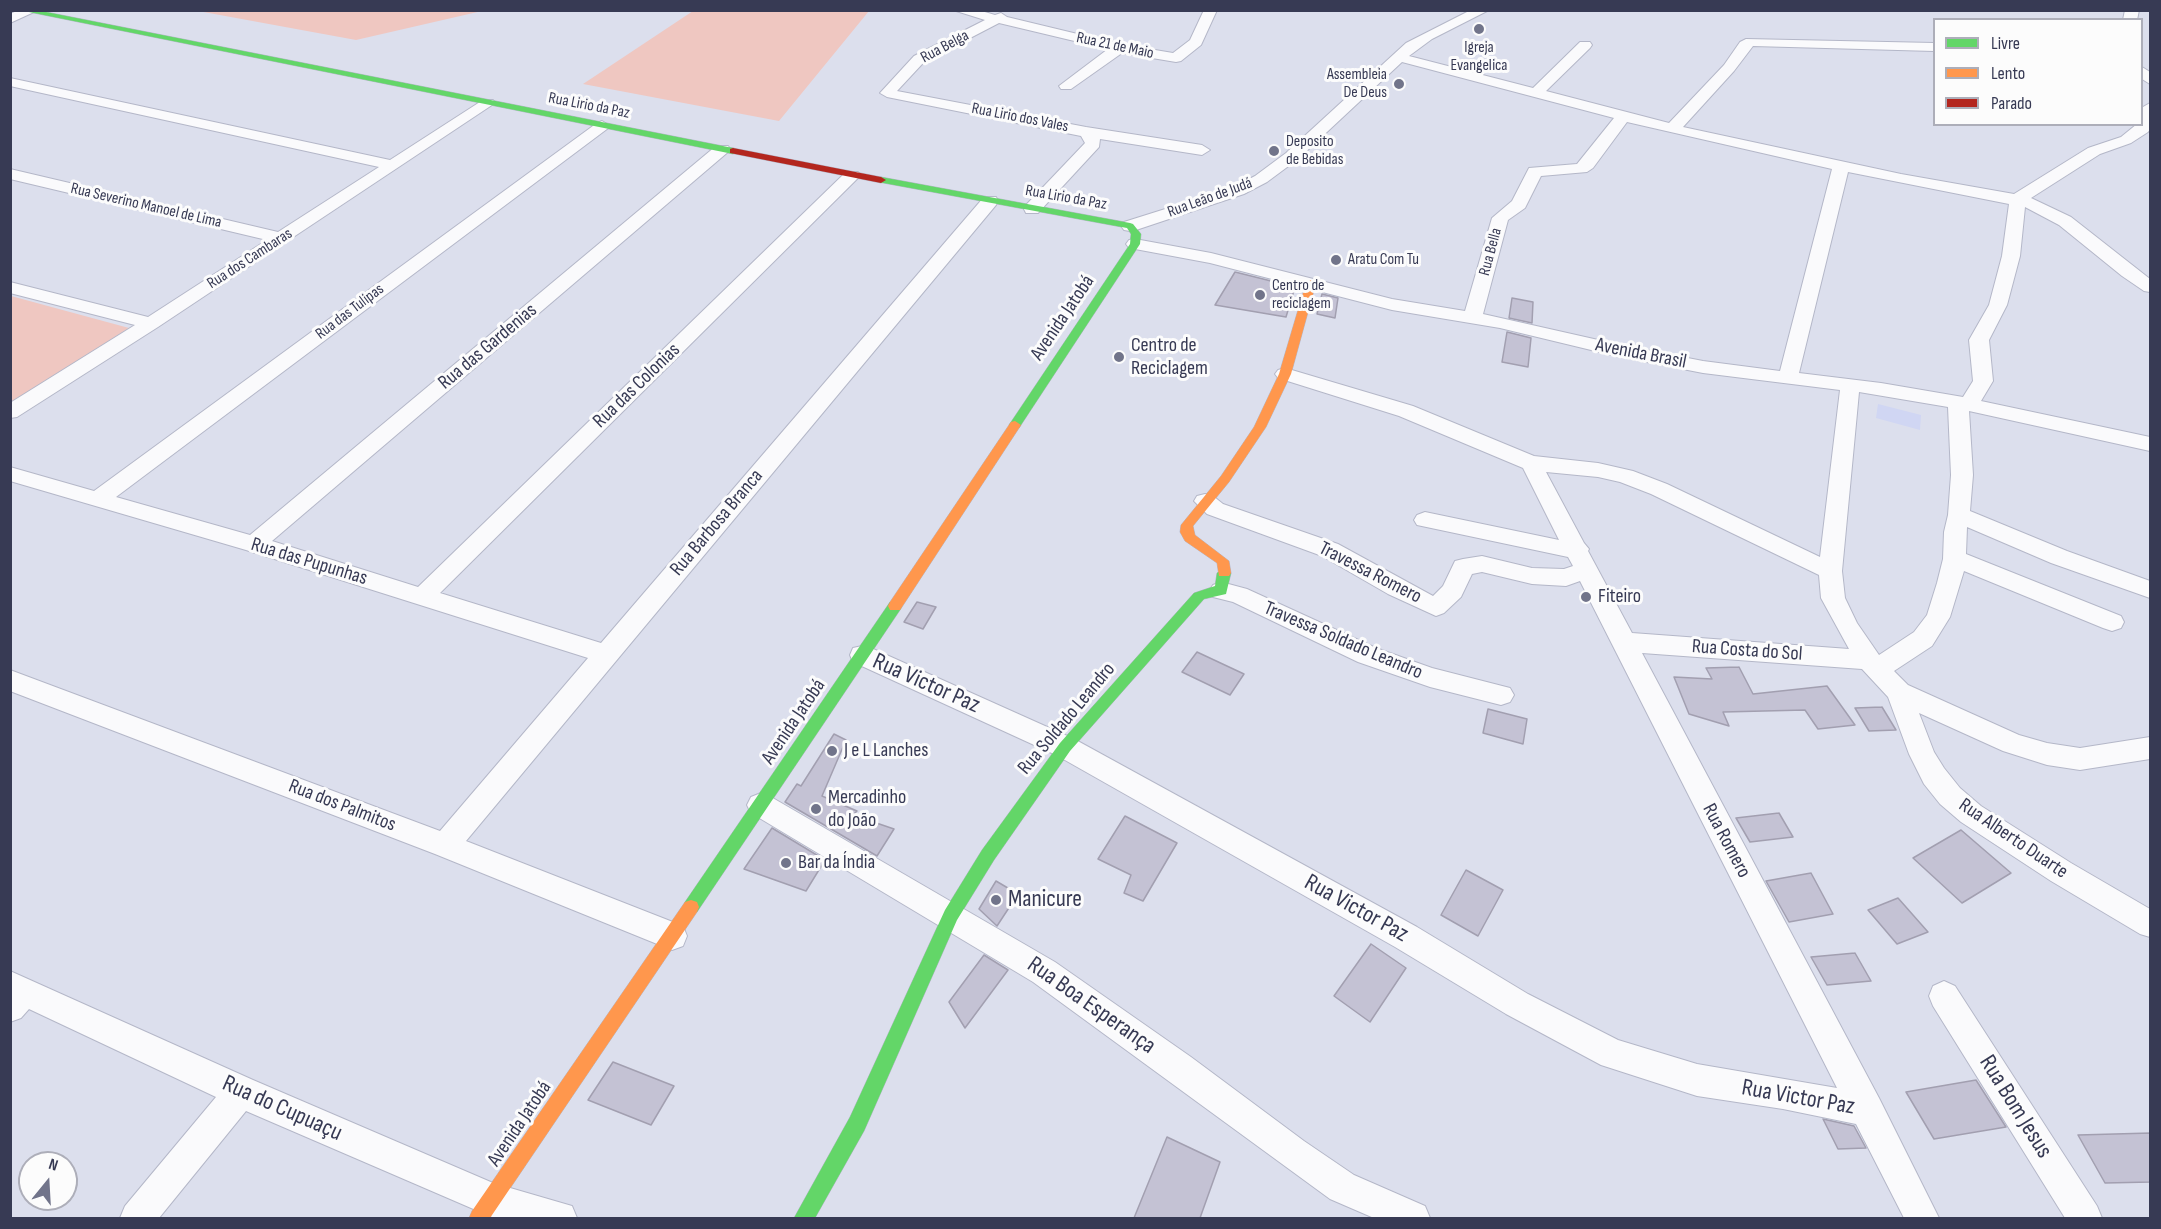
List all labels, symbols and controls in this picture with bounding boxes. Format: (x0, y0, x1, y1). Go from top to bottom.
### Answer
legend (1933, 18, 2143, 126)
marker: Igreja Evangelica (1472, 22, 1486, 36)
street label: Rua Belga (918, 26, 972, 68)
street label: Rua 21 de Maio (1075, 28, 1155, 64)
text: Livre (1991, 33, 2020, 54)
place label: Igreja Evangelica (1451, 38, 1507, 76)
text: Lento (1991, 63, 2025, 84)
place label: Assembleia De Deus (1327, 65, 1387, 103)
marker: Assembleia De Deus (1392, 77, 1406, 91)
street label: Rua Lirio da Paz (547, 89, 631, 123)
text: Parado (1991, 93, 2032, 114)
street label: Rua Lirio dos Vales (970, 99, 1070, 137)
place label: Deposito de Bebidas (1286, 132, 1343, 170)
marker: Deposito de Bebidas (1267, 144, 1281, 158)
street label: Rua Leão de Judá (1165, 174, 1255, 222)
street label: Rua Severino Manoel de Lima (69, 179, 223, 233)
street label: Rua Lirio da Paz (1024, 181, 1108, 215)
street label: Rua dos Cambaras (204, 224, 296, 294)
street label: Rua Bella (1475, 226, 1507, 278)
place label: Aratu Com Tu (1348, 250, 1419, 270)
marker: Aratu Com Tu (1329, 253, 1343, 267)
street label: Avenida Jatobá (1026, 271, 1100, 365)
place label: Centro de reciclagem (1272, 276, 1331, 314)
street label: Rua das Tulipas (312, 280, 388, 344)
marker: Centro de reciclagem (1253, 288, 1267, 302)
street label: Rua das Gardenias (434, 299, 542, 395)
street label: Avenida Brasil (1594, 333, 1688, 375)
place label: Centro de Reciclagem (1131, 334, 1208, 381)
street label: Rua das Colonias (588, 339, 686, 433)
marker: Centro de Reciclagem (1112, 350, 1126, 364)
street label: Rua Barbosa Branca (666, 465, 768, 581)
street label: Rua das Pupunhas (248, 533, 370, 591)
street label: Travessa Romero (1315, 537, 1425, 609)
place label: Fiteiro (1598, 585, 1641, 609)
marker: Fiteiro (1579, 590, 1593, 604)
street label: Travessa Soldado Leandro (1260, 597, 1426, 685)
street label: Rua Costa do Sol (1691, 635, 1803, 667)
street label: Rua Victor Paz (868, 648, 984, 720)
street label: Rua Soldado Leandro (1013, 658, 1121, 780)
street label: Avenida Jatobá (757, 675, 831, 769)
place label: J e L Lanches (844, 739, 929, 763)
marker: J e L Lanches (825, 744, 839, 758)
street label: Rua dos Palmitos (285, 775, 399, 837)
place label: Mercadinho do João (828, 786, 906, 833)
street label: Rua Alberto Duarte (1954, 794, 2072, 884)
street label: Rua Romero (1697, 800, 1755, 882)
marker: Mercadinho do João (809, 802, 823, 816)
place label: Bar da Índia (798, 851, 875, 875)
marker: Bar da Índia (779, 856, 793, 870)
street label: Rua Victor Paz (1299, 869, 1413, 949)
place label: Manicure (1008, 886, 1082, 914)
marker: Manicure (989, 893, 1003, 907)
street label: Rua Boa Esperança (1021, 951, 1161, 1061)
street label: Rua Bom Jesus (1972, 1050, 2058, 1164)
street label: Rua do Cupuaçu (218, 1070, 346, 1148)
street label: Rua Victor Paz (1739, 1074, 1857, 1122)
street label: Avenida Jatobá (483, 1077, 557, 1171)
north arrow (18, 1151, 78, 1211)
text: N (46, 1155, 60, 1176)

